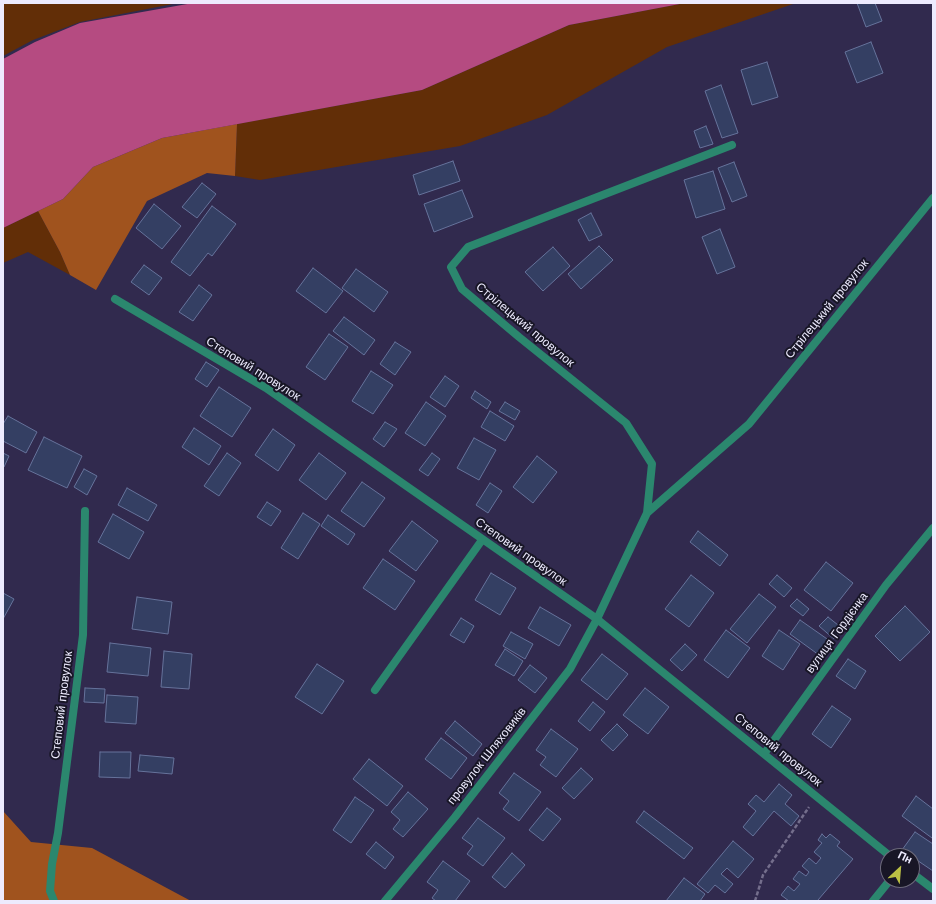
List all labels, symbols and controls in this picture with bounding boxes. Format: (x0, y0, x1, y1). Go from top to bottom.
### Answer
street label: Стрілецький провулок (782, 256, 872, 362)
street label: Стрілецький провулок (473, 280, 577, 370)
street label: Степовий провулок (203, 334, 303, 404)
street label: Степовий провулок (472, 515, 570, 589)
street label: вулиця Гордієнка (803, 590, 871, 676)
street label: Степовий провулок (48, 650, 76, 760)
street label: провулок Шляховиків (445, 705, 529, 807)
street label: Степовий провулок (731, 710, 825, 790)
north arrow (880, 848, 920, 888)
text: Пн (896, 849, 914, 867)

